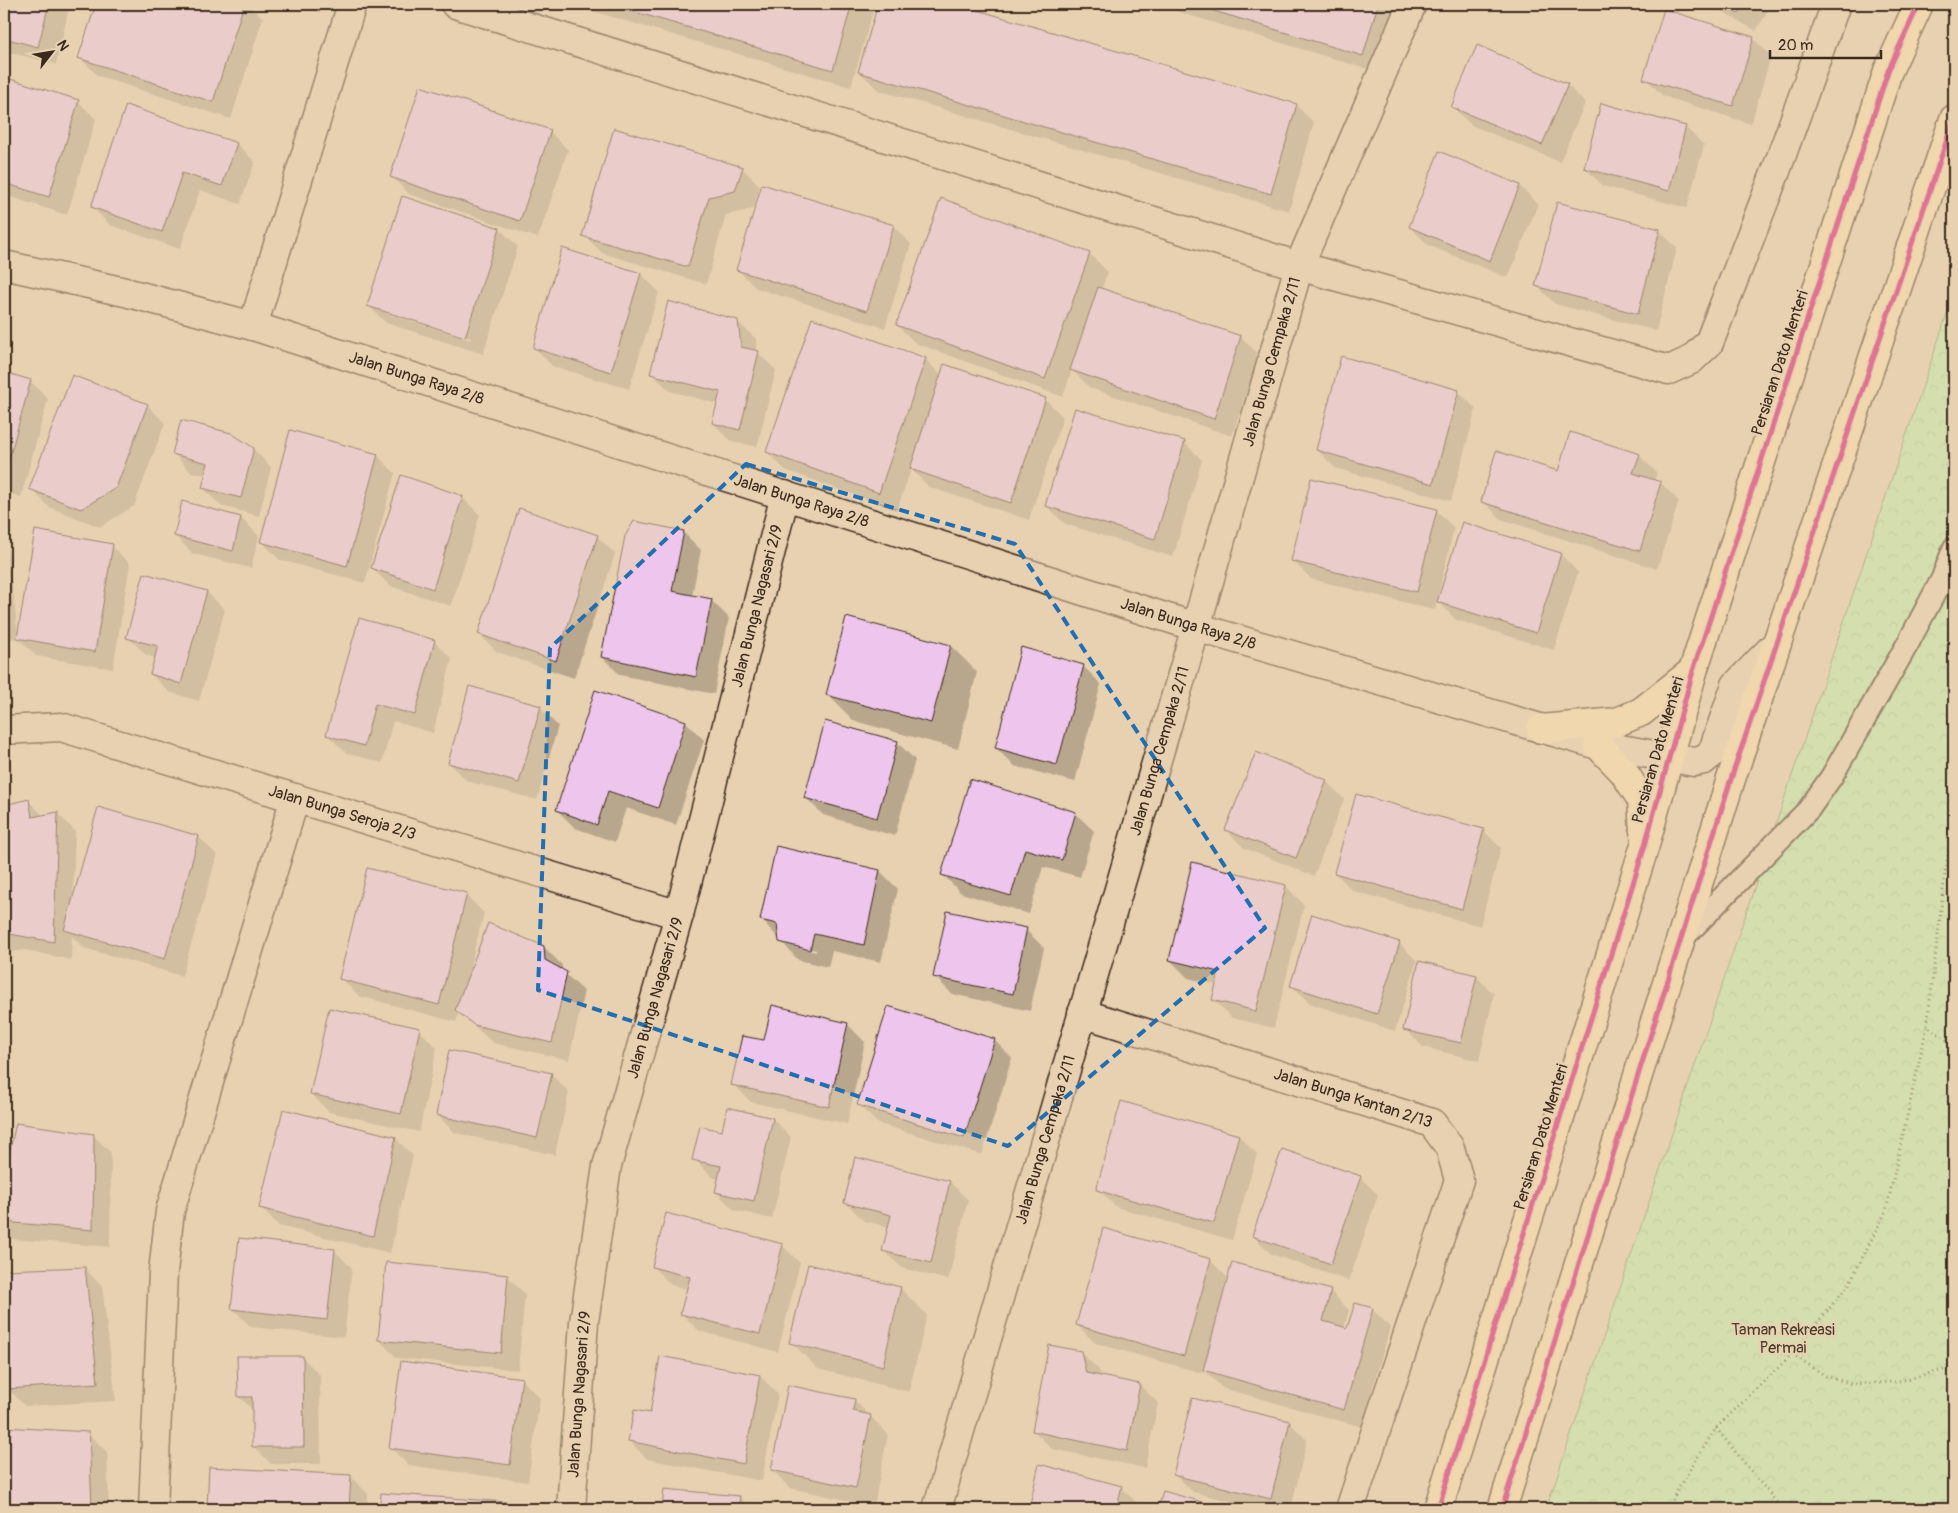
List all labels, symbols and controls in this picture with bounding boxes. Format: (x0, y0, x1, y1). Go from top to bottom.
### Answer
north arrow (28, 28, 78, 78)
scale bar (1770, 28, 1882, 60)
text: 20 m (1778, 36, 1813, 55)
text: N (53, 37, 72, 54)
street label: Jalan Bunga Cempaka 2/11 (1238, 275, 1305, 449)
street label: Persiaran Dato Menteri (1747, 288, 1813, 438)
street label: Jalan Bunga Raya 2/8 (346, 347, 487, 409)
street label: Jalan Bunga Raya 2/8 (731, 470, 871, 532)
street label: Jalan Bunga Nagasari 2/9 (727, 523, 787, 689)
street label: Jalan Bunga Raya 2/8 (1118, 594, 1258, 654)
street label: Jalan Bunga Cempaka 2/11 (1125, 664, 1194, 838)
street label: Persiaran Dato Menteri (1628, 674, 1689, 826)
street label: Jalan Bunga Seroja 2/3 (266, 781, 418, 844)
street label: Jalan Bunga Nagasari 2/9 (623, 915, 688, 1081)
street label: Jalan Bunga Cempaka 2/11 (1011, 1053, 1080, 1227)
street label: Persiaran Dato Menteri (1509, 1062, 1573, 1212)
street label: Jalan Bunga Kantan 2/13 (1271, 1064, 1435, 1132)
street label: Jalan Bunga Nagasari 2/9 (563, 1310, 596, 1478)
park label: Taman Rekreasi Permai (1731, 1320, 1835, 1358)

